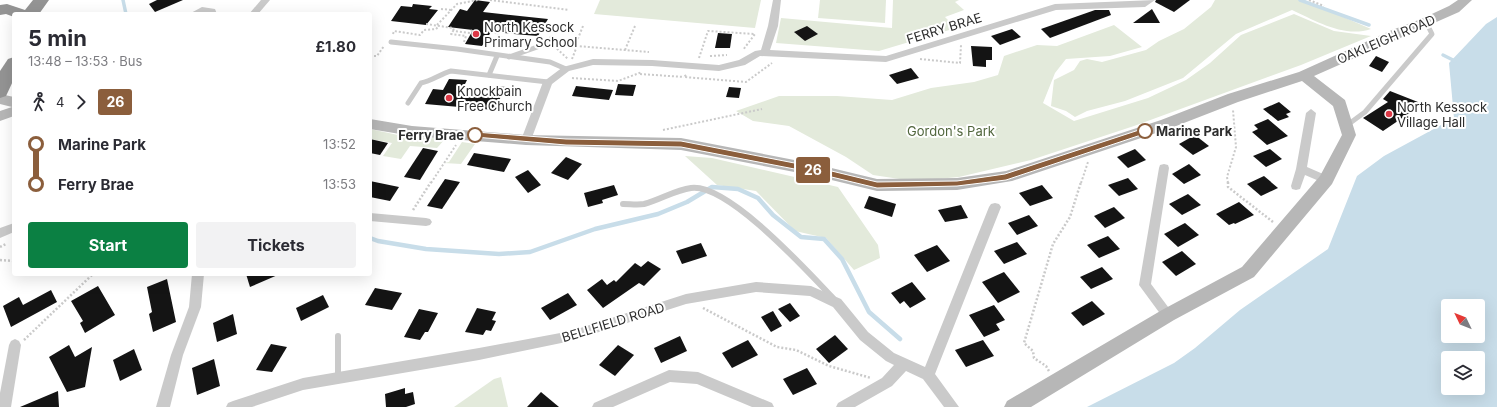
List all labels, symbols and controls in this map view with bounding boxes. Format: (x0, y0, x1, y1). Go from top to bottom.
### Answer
street label: FERRY BRAE (904, 9, 984, 47)
street label: OAKLEIGH ROAD (1335, 11, 1437, 67)
place label: North Kessock Primary School (484, 19, 578, 50)
text: 5 min (28, 25, 87, 51)
marker: North Kessock Primary School (471, 29, 481, 39)
text: £1.80 (315, 37, 356, 56)
text: 13:48 – 13:53 · Bus (28, 53, 142, 69)
place label: Knockbain Free Church (457, 83, 532, 114)
icon: walk (28, 91, 50, 113)
icon: forward (70, 91, 92, 113)
text: 26 (106, 93, 124, 110)
marker: Knockbain Free Church (444, 93, 454, 103)
text: 4 (56, 94, 64, 110)
place label: North Kessock Village Hall (1397, 99, 1487, 130)
marker: North Kessock Village Hall (1384, 109, 1394, 119)
park label: Gordon's Park (907, 123, 995, 139)
marker: Marine Park (1137, 123, 1153, 139)
place label: Marine Park (1156, 123, 1233, 139)
place label: Ferry Brae (398, 127, 464, 143)
marker: Ferry Brae (467, 127, 483, 143)
text: Marine Park (58, 135, 146, 154)
text: 13:52 (323, 136, 356, 152)
line badge: 26 (795, 157, 831, 183)
text: 26 (804, 161, 822, 178)
text: Ferry Brae (58, 175, 134, 194)
text: 13:53 (323, 176, 356, 192)
button: Start (28, 222, 188, 268)
button: Tickets (196, 222, 356, 268)
street label: BELLFIELD ROAD (560, 299, 666, 345)
north arrow (1441, 299, 1485, 343)
map controls (1441, 299, 1485, 395)
button: layers (1441, 351, 1485, 395)

